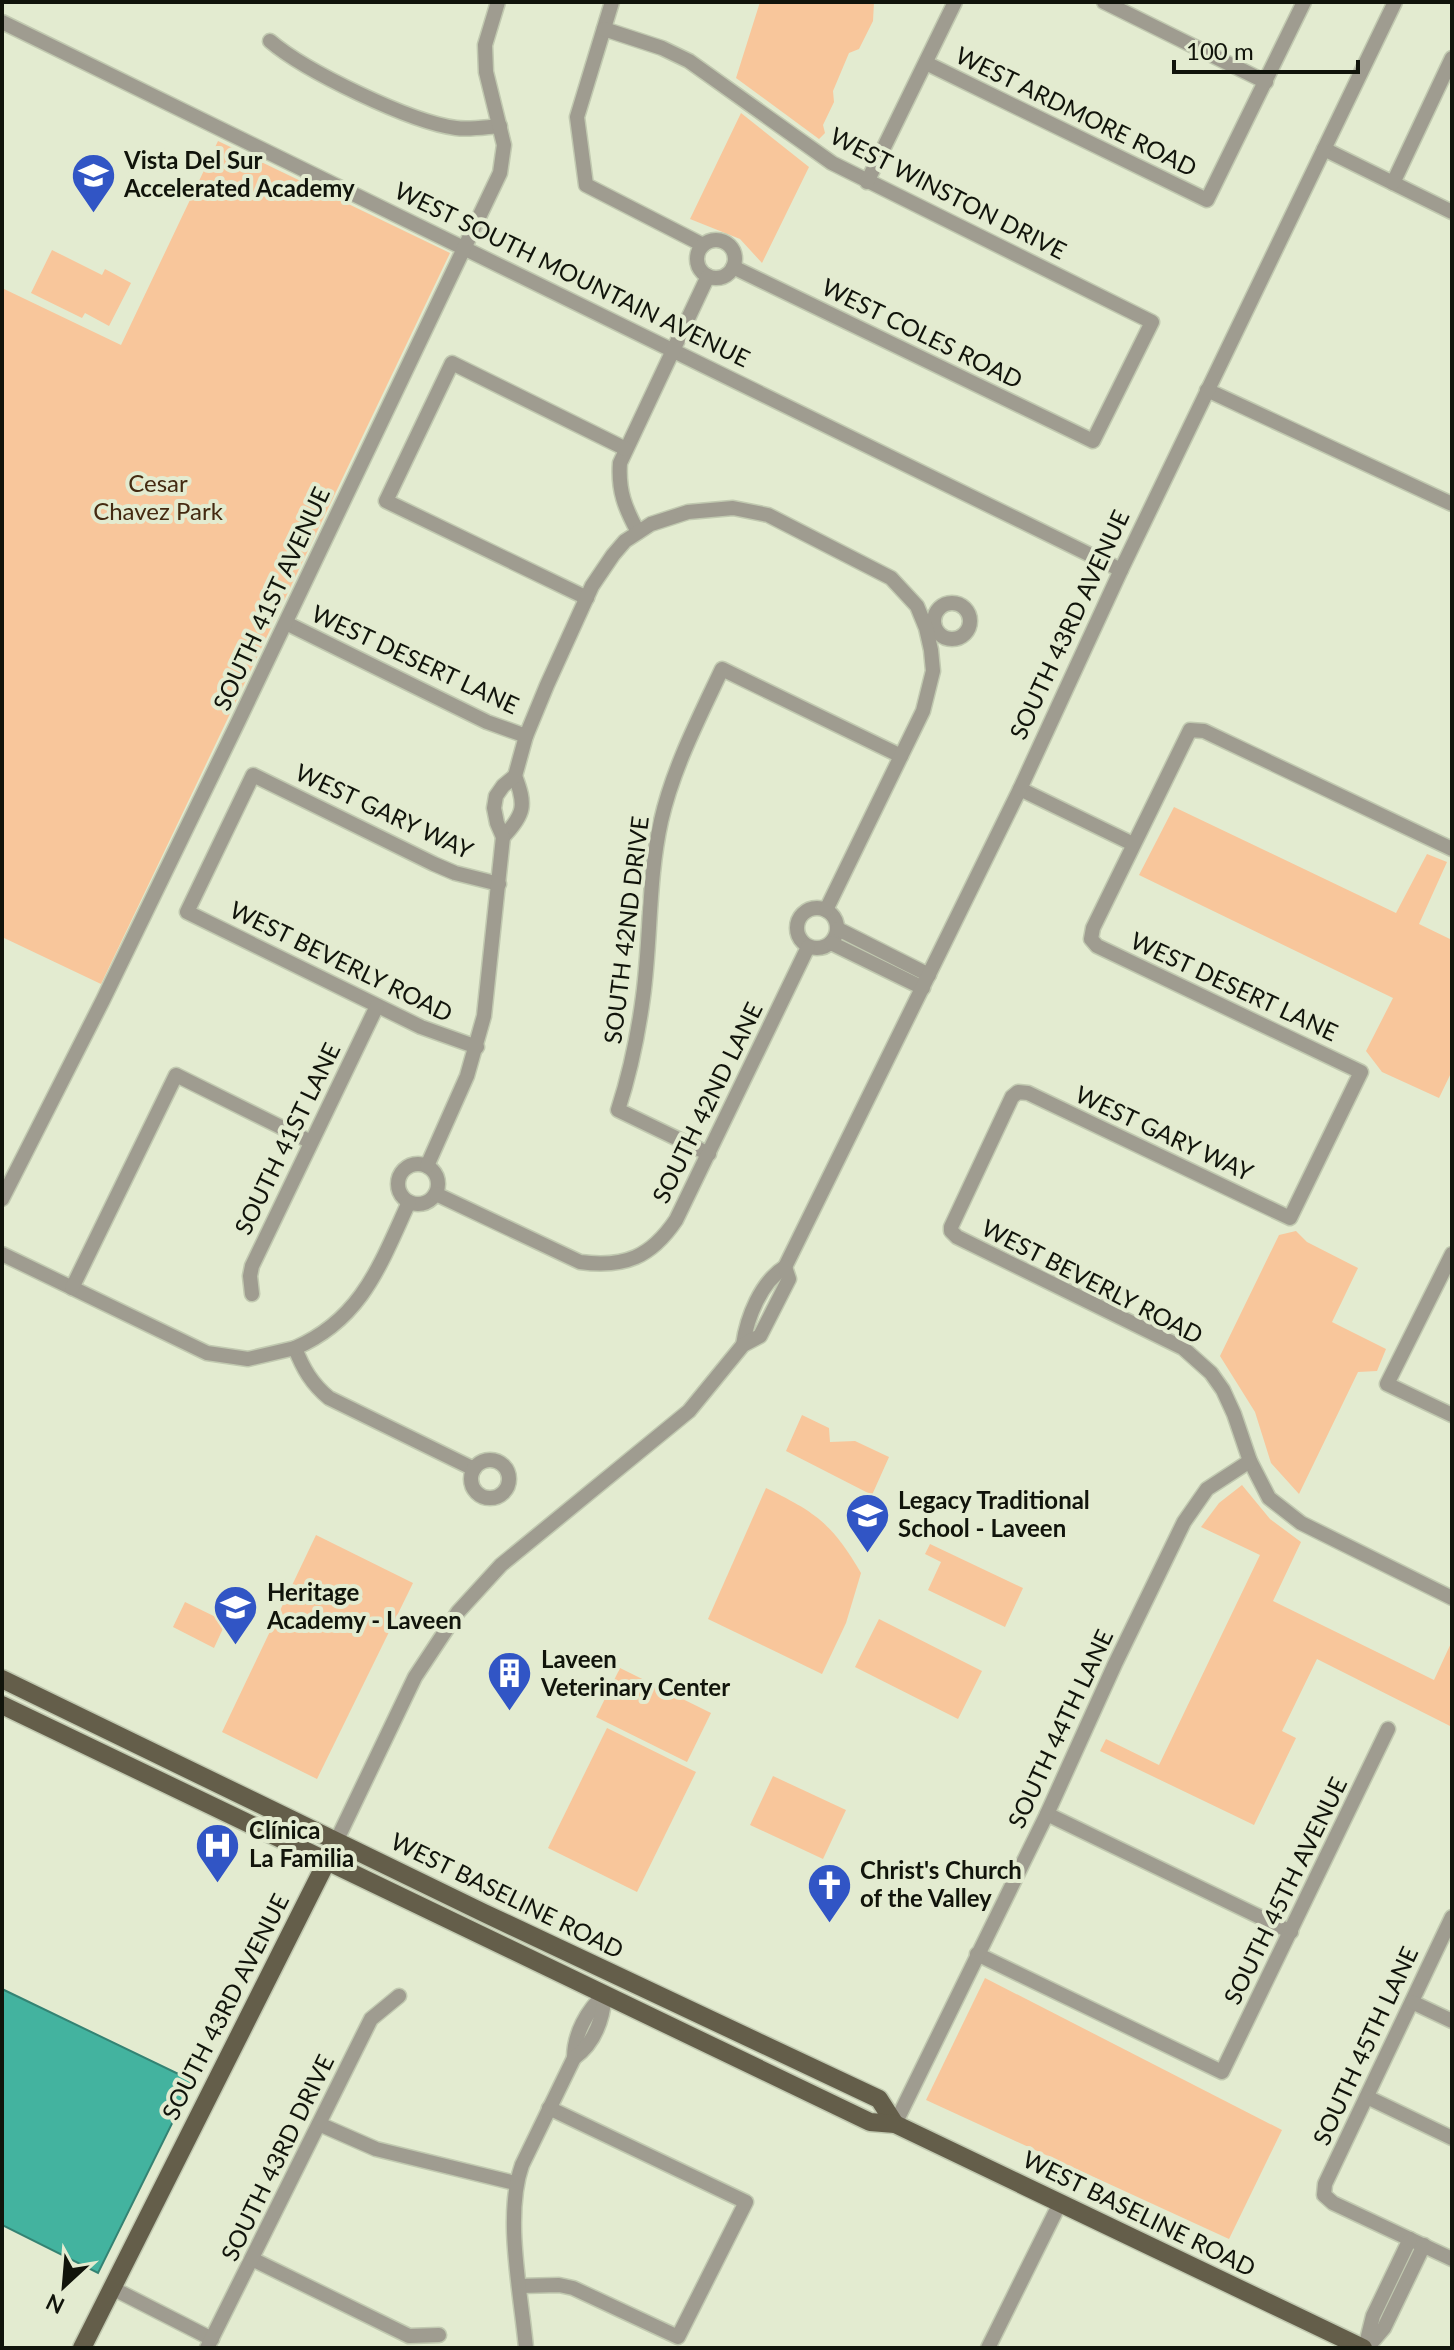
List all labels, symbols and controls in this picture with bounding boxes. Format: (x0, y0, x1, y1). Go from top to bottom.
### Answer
scale bar (1174, 24, 1358, 74)
text: 100 m (1186, 36, 1254, 65)
street label: WEST ARDMORE ROAD (951, 40, 1202, 182)
street label: WEST WINSTON DRIVE (826, 120, 1072, 265)
place label: Vista Del Sur Accelerated Academy (123, 145, 355, 202)
school or university icon: Vista Del Sur Accelerated Academy (69, 151, 117, 214)
street label: WEST SOUTH MOUNTAIN AVENUE (390, 175, 755, 372)
street label: WEST COLES ROAD (818, 271, 1028, 394)
park label: Cesar Chavez Park (93, 468, 224, 525)
street label: SOUTH 41ST AVENUE (206, 482, 335, 715)
street label: SOUTH 43RD AVENUE (1003, 505, 1135, 744)
street label: WEST DESERT LANE (307, 598, 524, 719)
street label: WEST GARY WAY (291, 757, 478, 864)
street label: SOUTH 42ND DRIVE (597, 814, 654, 1045)
street label: WEST BEVERLY ROAD (226, 894, 458, 1027)
street label: WEST DESERT LANE (1126, 925, 1343, 1046)
street label: SOUTH 42ND LANE (645, 997, 768, 1207)
street label: SOUTH 41ST LANE (228, 1038, 346, 1239)
street label: WEST GARY WAY (1071, 1079, 1258, 1186)
street label: WEST BEVERLY ROAD (977, 1212, 1208, 1349)
place label: Legacy Traditional School - Laveen (898, 1485, 1090, 1542)
school or university icon: Legacy Traditional School - Laveen (843, 1491, 891, 1554)
place label: Heritage Academy - Laveen (266, 1577, 462, 1634)
school or university icon: Heritage Academy - Laveen (212, 1583, 260, 1646)
street label: SOUTH 44TH LANE (1001, 1624, 1118, 1832)
place label: Laveen Veterinary Center (540, 1644, 730, 1701)
building icon: Laveen Veterinary Center (486, 1650, 534, 1713)
street label: SOUTH 45TH AVENUE (1217, 1772, 1352, 2009)
place label: Clínica La Familia (249, 1815, 354, 1872)
hospital icon: Clínica La Familia (194, 1821, 242, 1884)
street label: WEST BASELINE ROAD (387, 1826, 629, 1964)
place label: Christ's Church of the Valley (860, 1855, 1022, 1912)
church icon: Christ's Church of the Valley (805, 1861, 853, 1924)
street label: SOUTH 43RD AVENUE (155, 1888, 294, 2124)
street label: SOUTH 45TH LANE (1306, 1941, 1423, 2149)
street label: SOUTH 43RD DRIVE (214, 2049, 339, 2265)
street label: WEST BASELINE ROAD (1019, 2144, 1261, 2282)
north arrow (24, 2246, 104, 2326)
text: N (41, 2289, 69, 2320)

